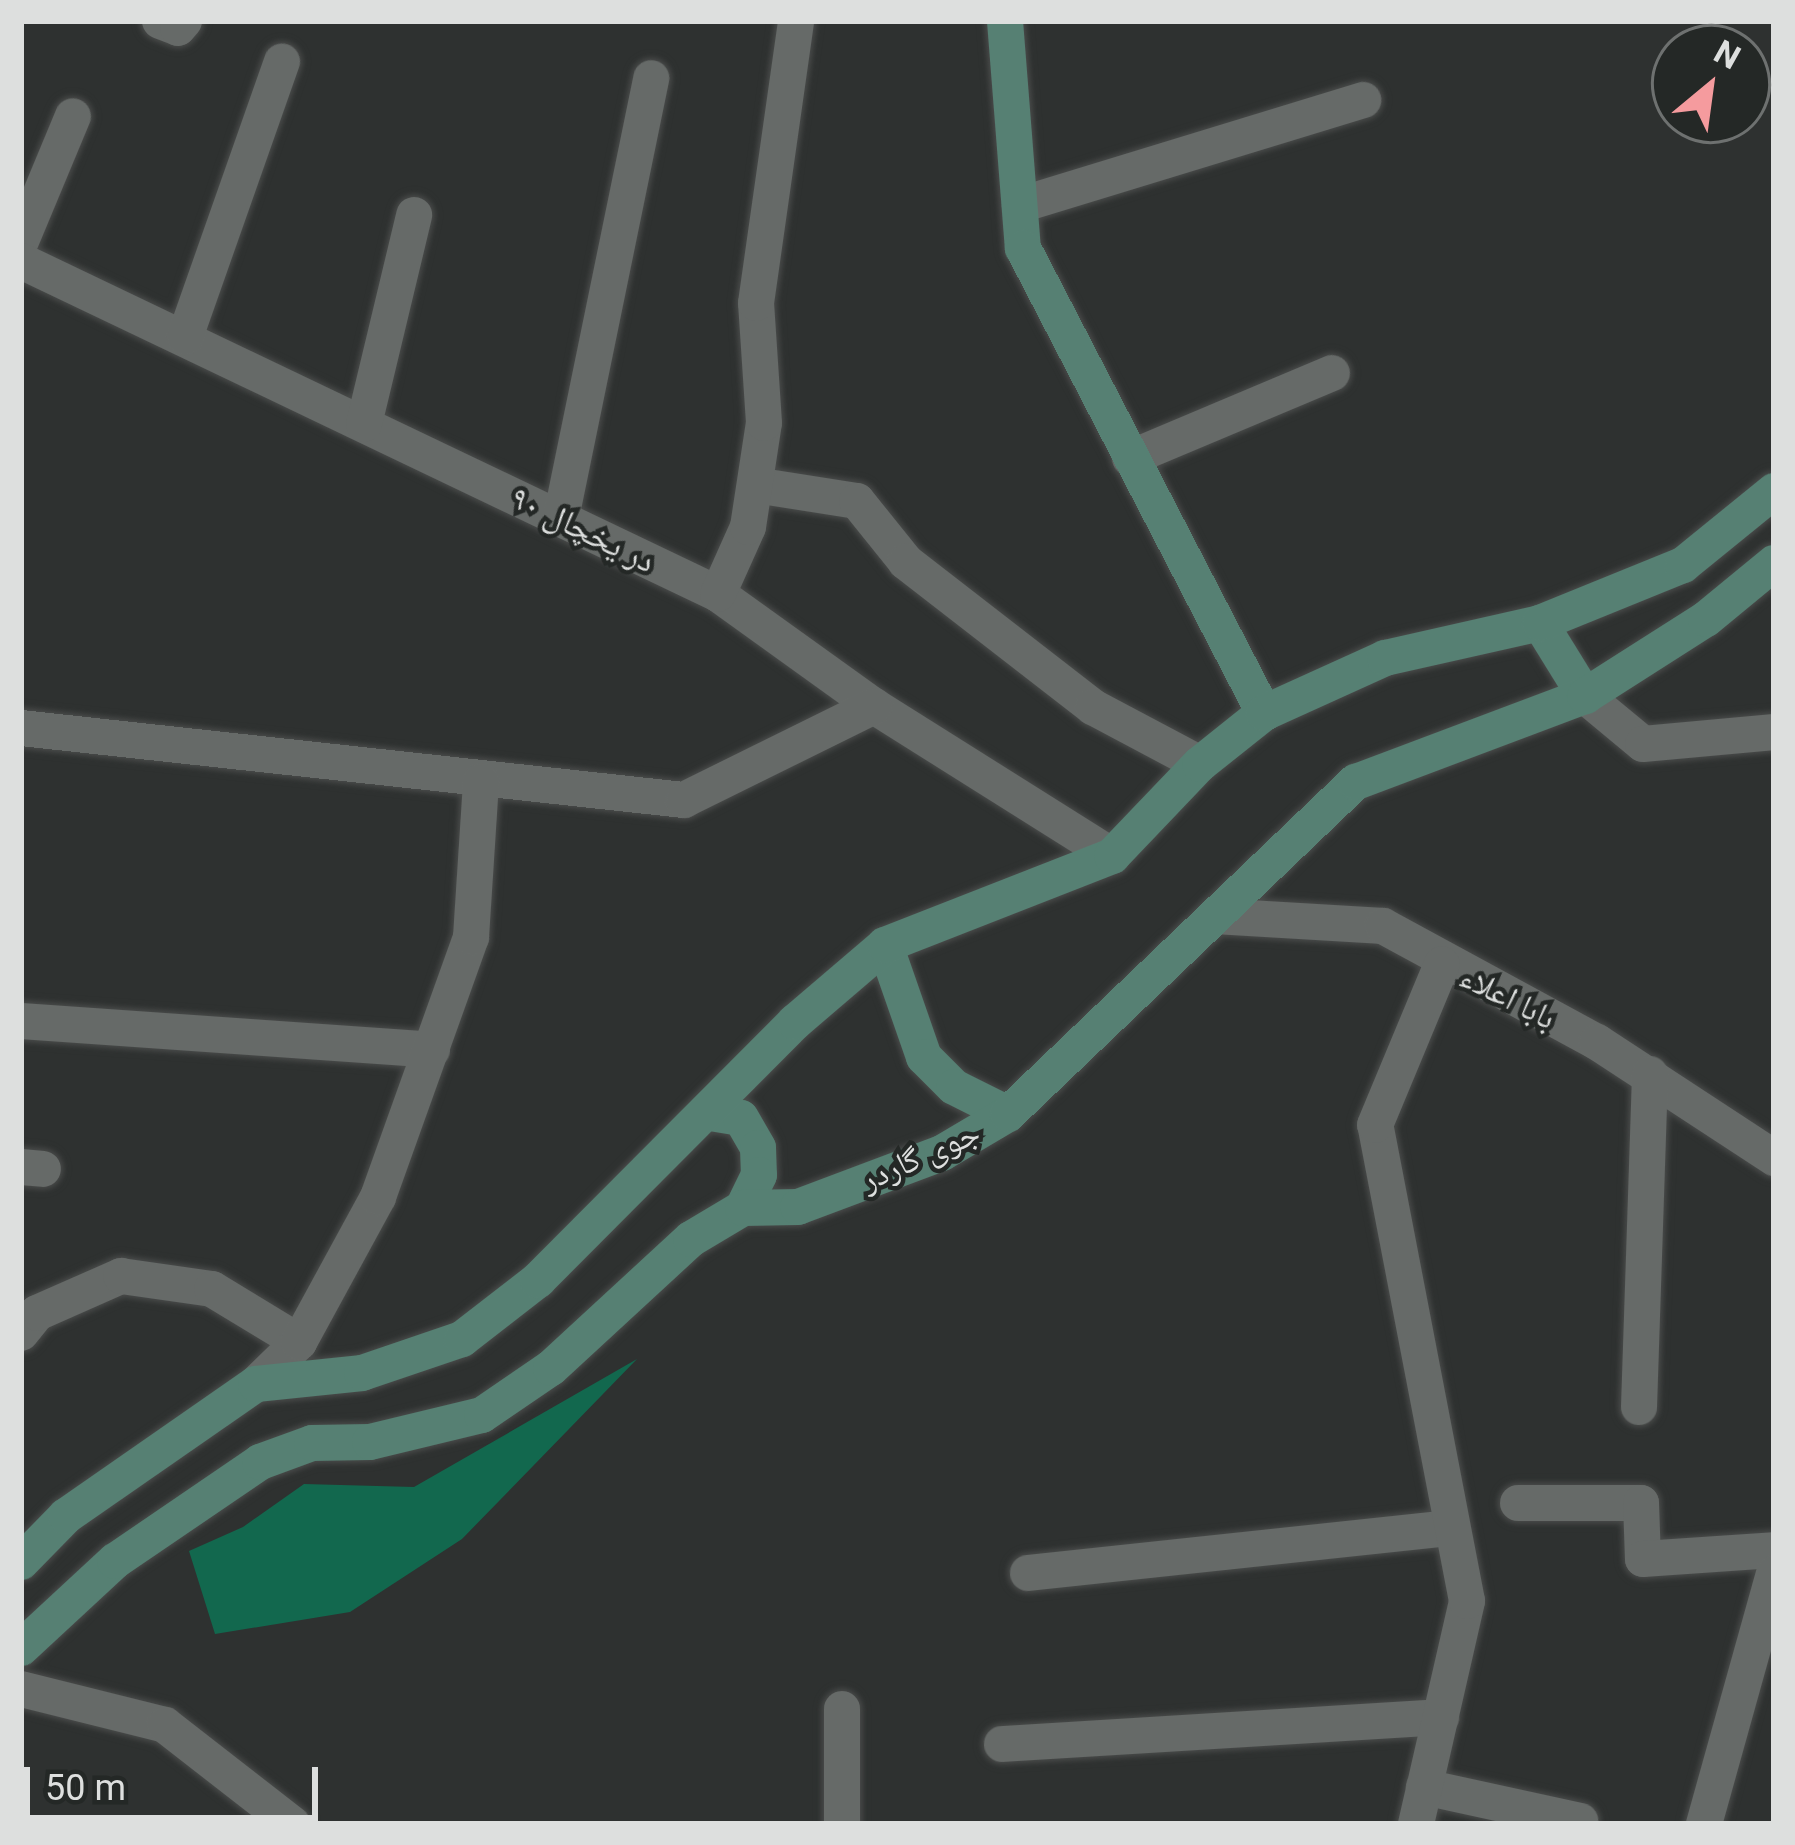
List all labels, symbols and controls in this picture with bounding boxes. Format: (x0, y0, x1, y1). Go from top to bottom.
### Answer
north arrow (1651, 24, 1771, 144)
text: N (1708, 32, 1747, 77)
street label: در یخچال ۹۰ (504, 477, 662, 581)
street label: بابا اعلاء (1454, 956, 1562, 1038)
street label: جوی گاردر (854, 1112, 986, 1200)
scale bar (30, 1743, 324, 1817)
text: 50 m (45, 1767, 126, 1809)

